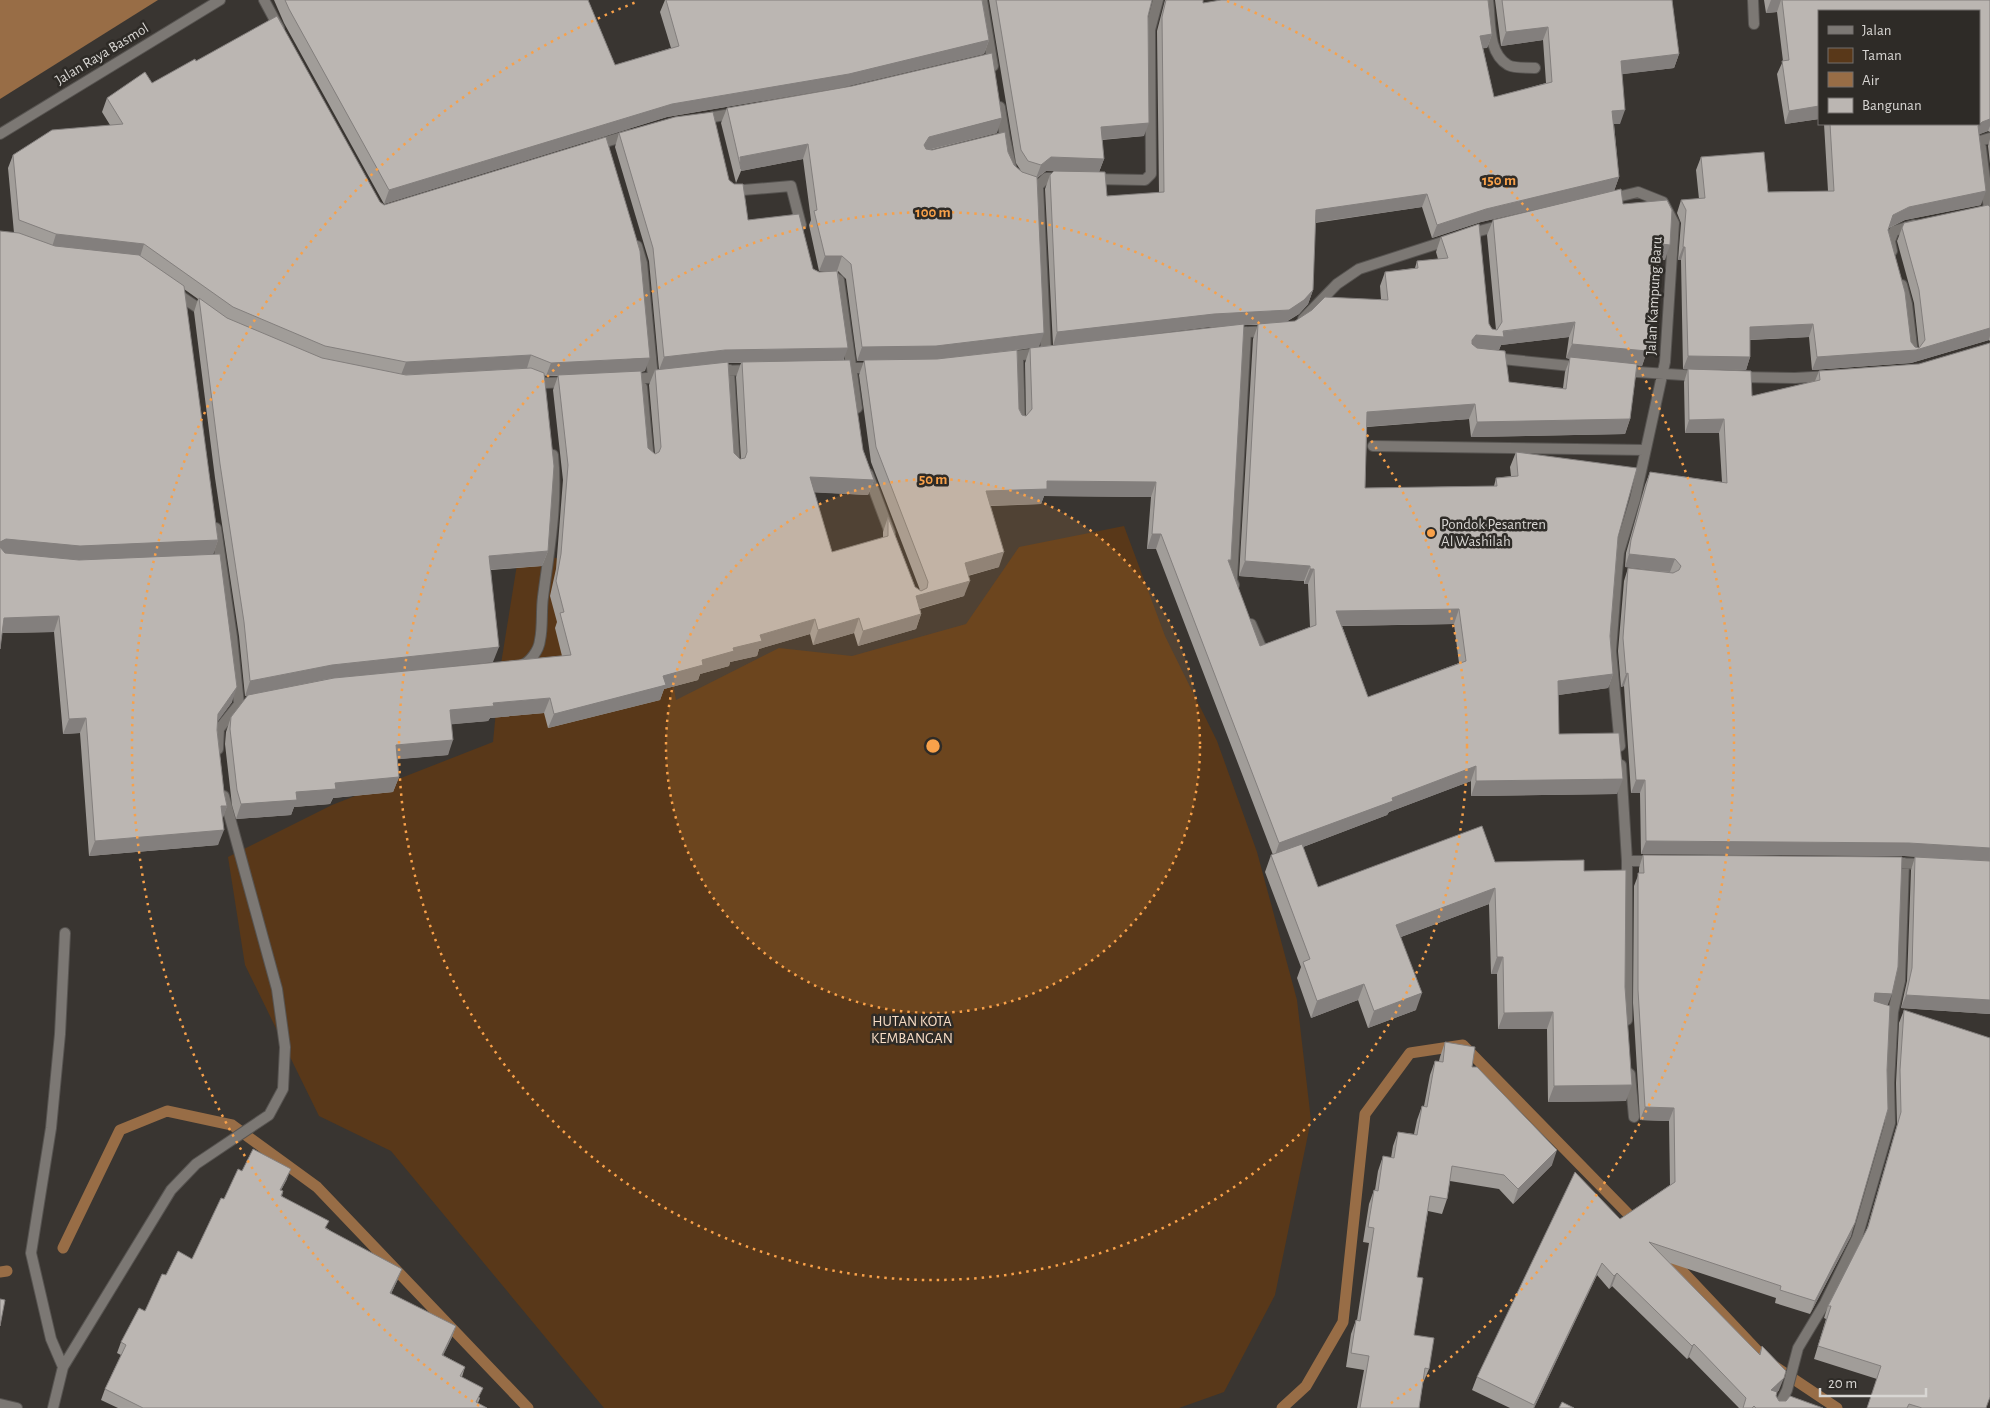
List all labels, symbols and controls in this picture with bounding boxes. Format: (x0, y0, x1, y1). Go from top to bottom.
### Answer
legend (1818, 10, 1980, 125)
street label: Jalan Raya Basmol (53, 20, 151, 88)
text: Jalan (1862, 23, 1892, 38)
text: Taman (1862, 48, 1902, 63)
text: Air (1862, 73, 1879, 88)
text: Bangunan (1862, 98, 1922, 113)
text: 150 m (1482, 173, 1516, 188)
text: 100 m (915, 205, 951, 220)
street label: Jalan Kampung Baru (1643, 236, 1665, 356)
text: 50 m (919, 472, 947, 487)
place label: Pondok Pesantren Al Washilah (1441, 517, 1546, 549)
marker: Pondok Pesantren Al Washilah (1425, 527, 1437, 539)
centre of rings (924, 737, 942, 755)
park label: HUTAN KOTA KEMBANGAN (871, 1014, 953, 1046)
scale bar (1820, 1366, 1926, 1398)
text: 20 m (1828, 1376, 1857, 1391)

